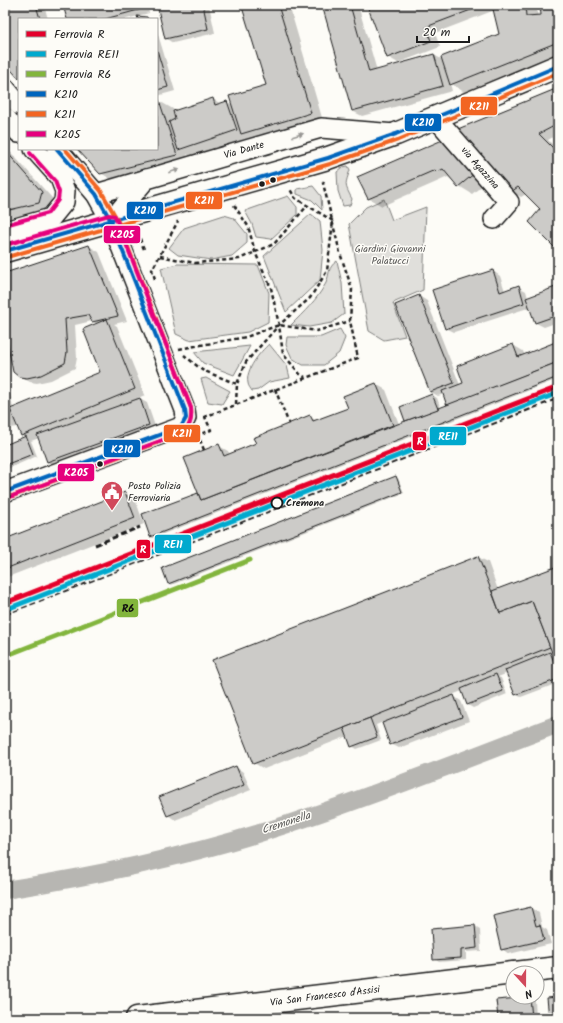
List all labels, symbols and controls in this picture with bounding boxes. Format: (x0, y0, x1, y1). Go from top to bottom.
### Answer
legend (18, 18, 158, 150)
scale bar (417, 18, 469, 44)
text: 20 m (423, 23, 451, 42)
text: Ferrovia R (54, 25, 104, 44)
text: Ferrovia RE11 (54, 45, 119, 64)
text: Ferrovia R6 (54, 65, 111, 84)
text: K210 (54, 85, 78, 104)
line badge: K211 (460, 96, 498, 116)
text: K211 (469, 98, 490, 116)
text: K211 (54, 105, 76, 124)
line badge: K210 (404, 113, 442, 132)
text: K210 (412, 114, 434, 132)
text: K205 (54, 125, 82, 144)
one-way arrow (292, 131, 305, 137)
street label: Via Dante (222, 136, 267, 163)
street label: via Agazzina (457, 143, 503, 193)
one-way arrow (168, 168, 180, 174)
unlabelled marker (268, 175, 278, 185)
unlabelled marker (257, 179, 267, 189)
line badge: K211 (185, 191, 223, 210)
text: K211 (194, 192, 215, 210)
line badge: K210 (126, 201, 164, 220)
text: K210 (134, 202, 156, 220)
line badge: K205 (103, 225, 141, 244)
text: K205 (110, 226, 136, 244)
park label: Giardini Giovanni Palatucci (355, 241, 426, 269)
line badge: K211 (163, 424, 201, 443)
text: K211 (172, 425, 193, 443)
line badge: RE11 (429, 426, 467, 446)
text: RE11 (438, 428, 458, 446)
line badge: R (412, 431, 427, 451)
text: R (417, 433, 424, 451)
line badge: K210 (103, 439, 141, 458)
text: K210 (111, 441, 133, 459)
unlabelled marker (95, 459, 105, 469)
line badge: K205 (57, 463, 95, 482)
text: K205 (64, 464, 90, 482)
place label: Posto Polizia Ferroviaria (128, 478, 181, 506)
public building icon: Posto Polizia Ferroviaria (99, 479, 125, 512)
place label: Cremona (286, 495, 324, 511)
marker: Cremona (270, 496, 284, 510)
line badge: RE11 (154, 534, 192, 554)
text: RE11 (163, 536, 183, 554)
line badge: R (136, 539, 151, 559)
text: R (140, 541, 147, 559)
line badge: R6 (116, 598, 139, 618)
text: R6 (122, 600, 134, 618)
water label: Cremonella (259, 806, 313, 839)
north arrow (505, 965, 545, 1005)
street label: Via San Francesco d'Assisi (269, 981, 381, 1011)
text: N (522, 984, 535, 1003)

